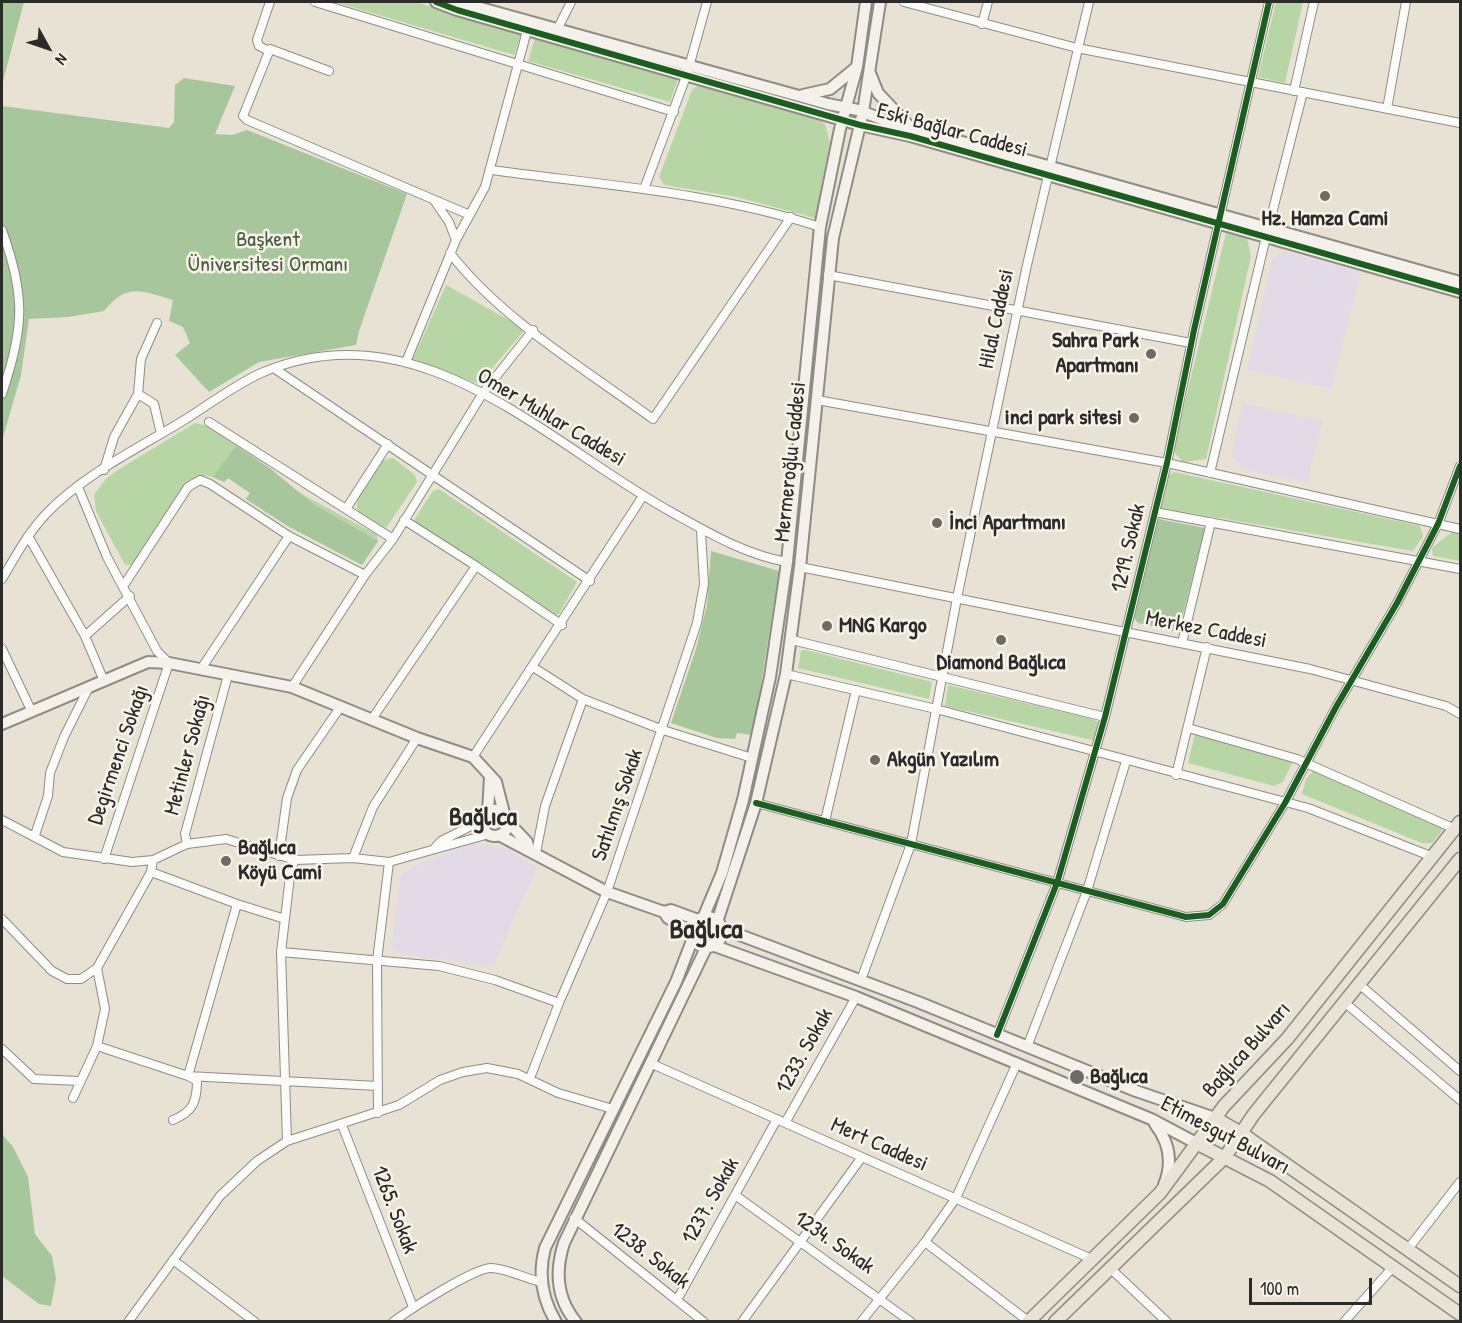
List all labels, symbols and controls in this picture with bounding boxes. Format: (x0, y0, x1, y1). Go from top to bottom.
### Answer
north arrow (18, 18, 78, 78)
text: N (51, 49, 73, 70)
street label: Eski Bağlar Caddesi (874, 98, 1030, 164)
marker: Hz. Hamza Cami (1318, 189, 1332, 203)
place label: Hz. Hamza Cami (1261, 206, 1389, 232)
park label: Başkent Üniversitesi Ormanı (188, 227, 348, 278)
street label: Hilal Caddesi (974, 267, 1020, 371)
place label: Sahra Park Apartmanı (1052, 328, 1139, 380)
marker: Sahra Park Apartmanı (1144, 347, 1158, 361)
street label: Omer Muhlar Caddesi (472, 363, 630, 473)
street label: Mermeroğlu Caddesi (769, 381, 813, 543)
place label: inci park sitesi (1005, 405, 1122, 431)
marker: inci park sitesi (1127, 411, 1141, 425)
street label: 1219. Sokak (1106, 501, 1152, 595)
place label: İnci Apartmanı (949, 510, 1066, 536)
marker: İnci Apartmanı (930, 516, 944, 530)
street label: Merkez Caddesi (1143, 605, 1269, 655)
place label: MNG Kargo (839, 613, 927, 639)
marker: MNG Kargo (820, 619, 834, 633)
marker: Diamond Bağlıca (994, 633, 1008, 647)
place label: Diamond Bağlıca (937, 650, 1065, 676)
street label: Degirmenci Sokağı (83, 682, 155, 828)
street label: Metinler Sokağı (159, 692, 217, 818)
street label: Satılmış Sokak (587, 746, 649, 864)
place label: Akgün Yazılım (887, 747, 999, 773)
marker: Akgün Yazılım (868, 753, 882, 767)
district label: Bağlıca (449, 802, 517, 834)
place label: Bağlıca Köyü Cami (238, 835, 322, 886)
marker: Bağlıca Köyü Cami (219, 854, 233, 868)
district label: Bağlıca (669, 914, 743, 948)
street label: Bağlıca Bulvarı (1197, 997, 1297, 1103)
street label: 1233. Sokak (771, 1004, 839, 1098)
place label: Bağlıca (1090, 1064, 1148, 1090)
marker: Bağlıca (1068, 1068, 1086, 1086)
street label: Etimesgut Bulvarı (1156, 1091, 1294, 1181)
street label: Mert Caddesi (827, 1112, 931, 1178)
street label: 1237. Sokak (677, 1153, 745, 1249)
street label: 1265. Sokak (365, 1162, 423, 1258)
street label: 1234. Sokak (789, 1206, 879, 1280)
street label: 1238. Sokak (605, 1217, 695, 1295)
scale bar (1252, 1266, 1375, 1304)
text: 100 m (1260, 1276, 1299, 1301)

